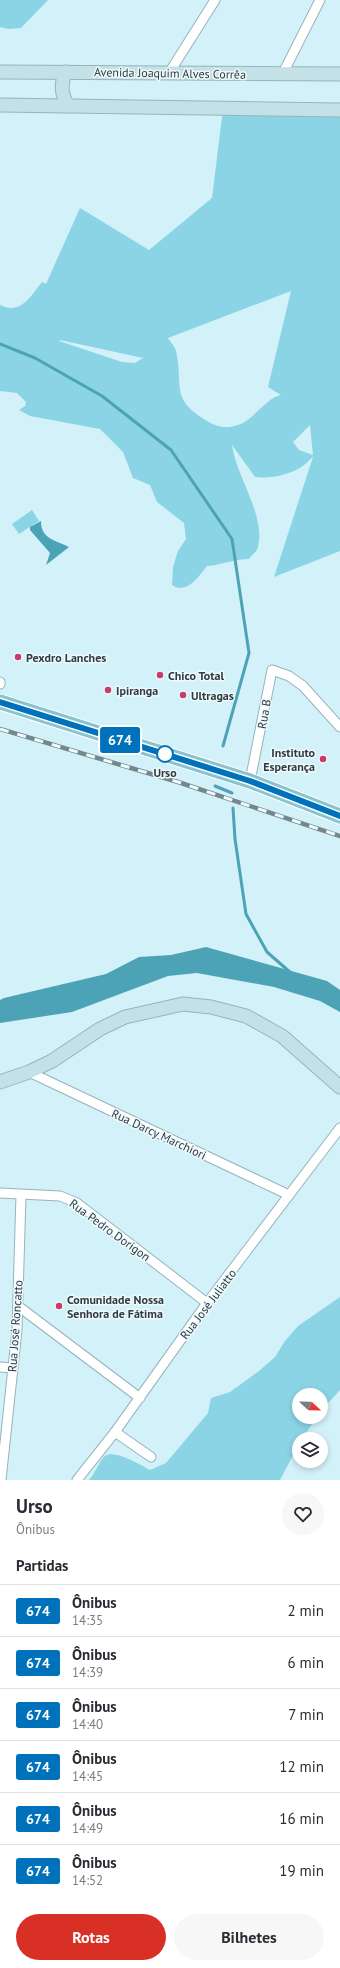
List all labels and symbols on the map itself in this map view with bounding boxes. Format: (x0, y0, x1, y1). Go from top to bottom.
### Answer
street label: Avenida Joaquim Alves Corrêa (94, 64, 246, 82)
place label: Pexdro Lanches (26, 650, 106, 665)
marker: Pexdro Lanches (13, 652, 23, 662)
place label: Chico Total (168, 668, 224, 683)
marker: Chico Total (155, 670, 165, 680)
place label: Ipiranga (116, 683, 158, 698)
marker: Ipiranga (103, 685, 113, 695)
place label: Ultragas (191, 688, 234, 703)
marker: Ultragas (178, 690, 188, 700)
street label: Rua B (254, 698, 274, 730)
line badge: 674 (97, 727, 143, 753)
marker: Urso (156, 745, 174, 763)
place label: Instituto Esperança (263, 745, 316, 774)
marker: Instituto Esperança (318, 754, 328, 764)
place label: Urso (153, 765, 177, 780)
street label: Rua Darcy Marchiori (109, 1106, 209, 1162)
street label: Rua Pedro Dorigon (67, 1196, 153, 1264)
street label: Rua José Juliatto (177, 1266, 239, 1342)
street label: Rua José Roncatto (4, 1279, 26, 1373)
place label: Comunidade Nossa Senhora de Fátima (67, 1292, 164, 1321)
marker: Comunidade Nossa Senhora de Fátima (54, 1301, 64, 1311)
north arrow (292, 1388, 328, 1424)

